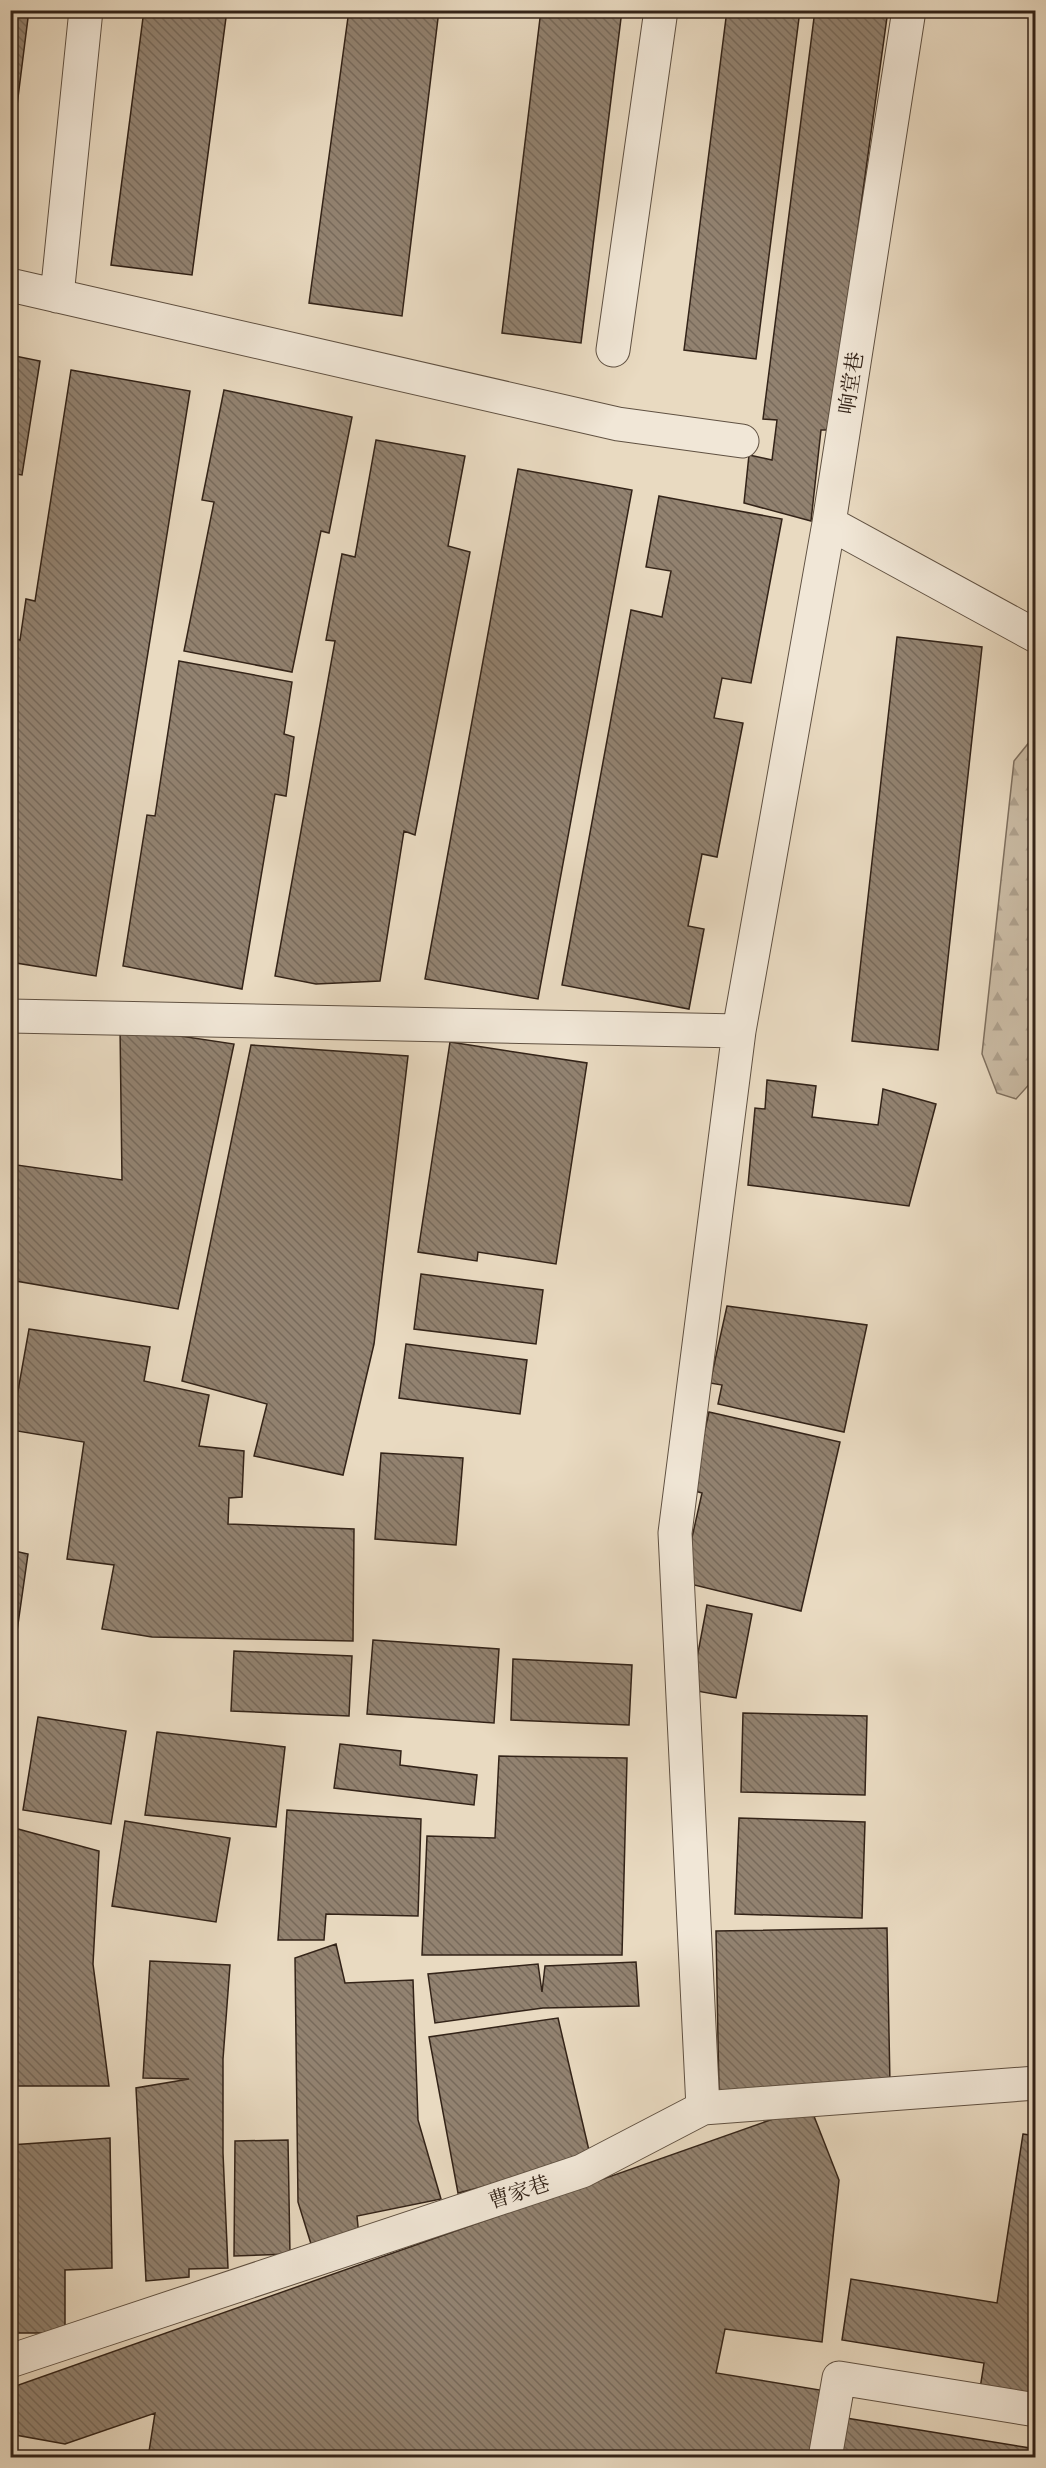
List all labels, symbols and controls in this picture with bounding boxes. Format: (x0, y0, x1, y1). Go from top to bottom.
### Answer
street label: 响堂巷 (835, 350, 868, 416)
street label: 曹家巷 (486, 2172, 553, 2213)

